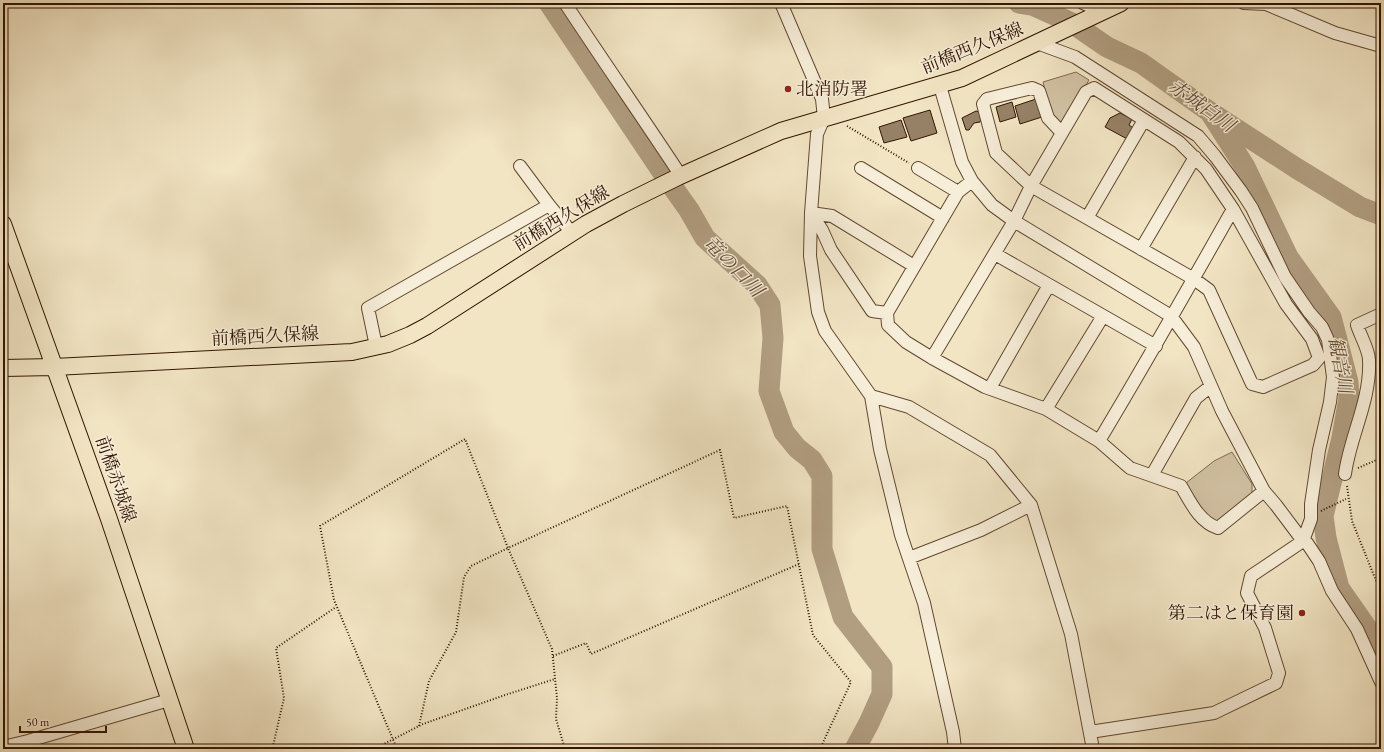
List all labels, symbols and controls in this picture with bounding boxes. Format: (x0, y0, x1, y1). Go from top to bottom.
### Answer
street label: 前橋西久保線 (917, 17, 1026, 78)
water label: 赤城白川 (1163, 73, 1242, 139)
place label: 北消防署 (796, 77, 868, 100)
marker: 北消防署 (783, 84, 793, 94)
street label: 前橋西久保線 (509, 180, 613, 255)
water label: 竜の口川 (698, 230, 770, 304)
street label: 前橋西久保線 (210, 321, 320, 350)
water label: 観音川 (1323, 335, 1359, 397)
street label: 前橋赤城線 (91, 433, 142, 525)
place label: 第二はと保育園 (1168, 601, 1294, 624)
marker: 第二はと保育園 (1297, 608, 1307, 618)
scale bar (20, 708, 106, 734)
text: 50 m (26, 714, 50, 730)

